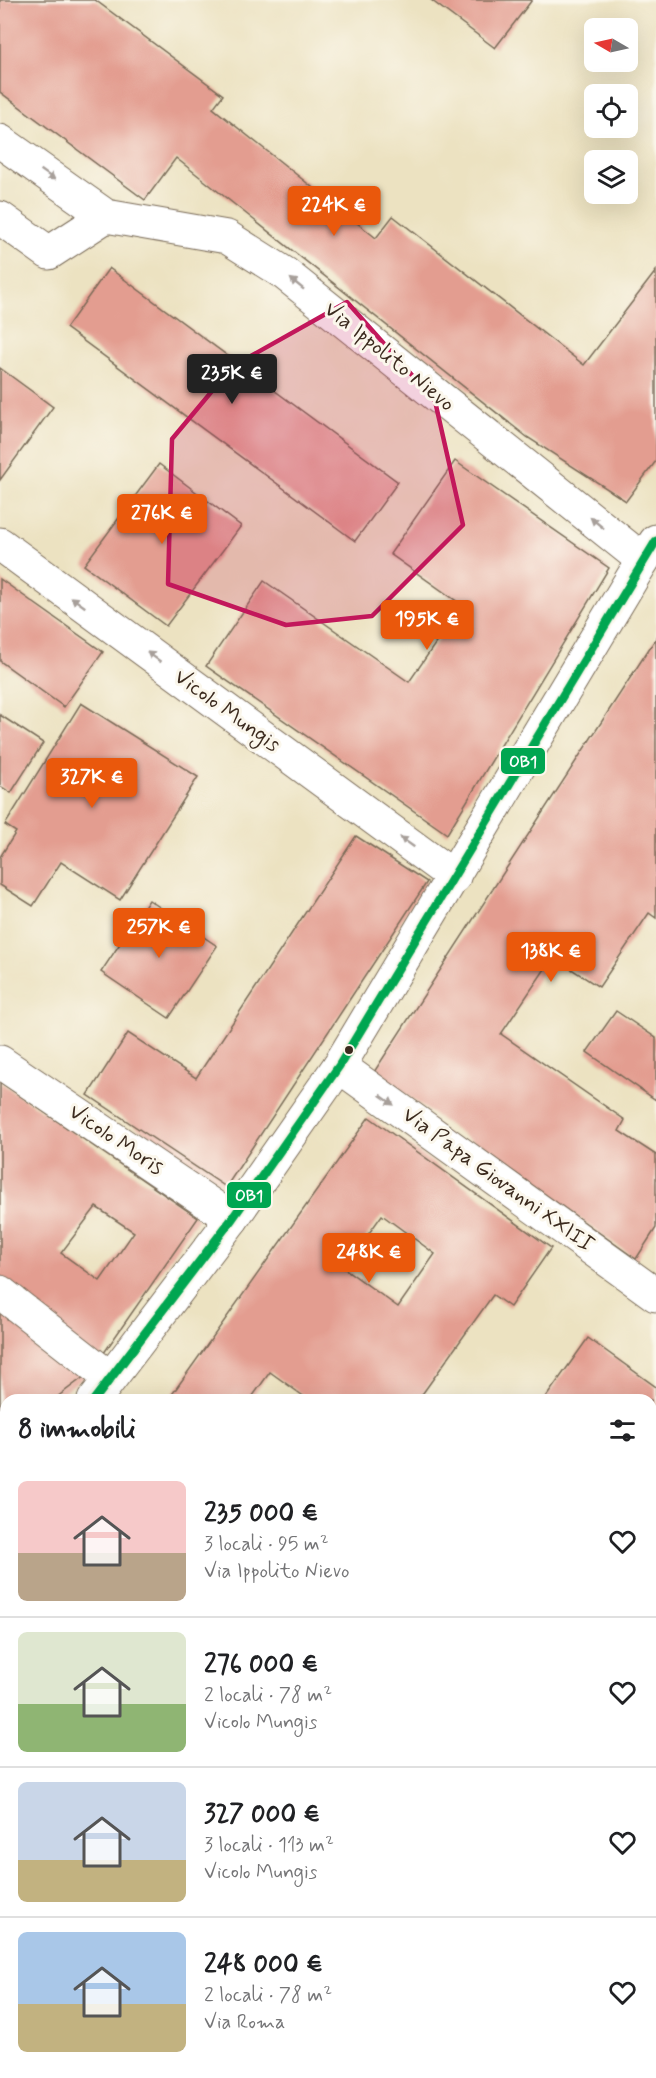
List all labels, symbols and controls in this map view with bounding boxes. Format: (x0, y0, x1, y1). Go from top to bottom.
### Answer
north arrow (584, 18, 638, 72)
map controls (584, 18, 638, 204)
button: locate (584, 84, 638, 138)
button: layers (584, 150, 638, 204)
one-way arrow (39, 169, 55, 181)
pin: 224K € (285, 186, 383, 237)
text: 224K € (302, 192, 366, 219)
one-way arrow (289, 277, 305, 290)
street label: Via Ippolito Nievo (318, 296, 460, 418)
pin: 235K € (183, 354, 281, 405)
text: 235K € (201, 360, 263, 387)
pin: 276K € (113, 494, 211, 545)
text: 276K € (131, 500, 193, 527)
one-way arrow (589, 517, 605, 530)
one-way arrow (71, 596, 87, 608)
pin: 195K € (378, 600, 476, 651)
text: 195K € (395, 606, 459, 633)
one-way arrow (147, 652, 162, 664)
street label: Vicolo Mungis (167, 663, 286, 762)
line badge: OB1 (500, 747, 546, 775)
text: OB1 (509, 752, 537, 773)
pin: 327K € (43, 758, 141, 809)
text: 327K € (60, 764, 124, 791)
one-way arrow (399, 836, 415, 848)
pin: 257K € (110, 908, 208, 959)
text: 257K € (127, 914, 191, 941)
pin: 138K € (502, 932, 600, 983)
text: 138K € (521, 938, 581, 965)
unlabelled marker (343, 1044, 355, 1056)
one-way arrow (378, 1094, 394, 1106)
street label: Vicolo Moris (63, 1098, 169, 1182)
street label: Via Papa Giovanni XXIII (397, 1101, 600, 1259)
line badge: OB1 (226, 1181, 272, 1209)
text: OB1 (235, 1186, 263, 1207)
pin: 248K € (320, 1233, 418, 1284)
text: 248K € (336, 1239, 402, 1266)
text: 8 immobili (18, 1413, 136, 1447)
icon: filters (606, 1414, 639, 1447)
text: 235 000 € (204, 1497, 318, 1531)
icon: home (66, 1505, 138, 1577)
icon: heart (606, 1525, 639, 1558)
text: 3 locali · 95 m² (204, 1531, 329, 1558)
text: Via Ippolito Nievo (204, 1558, 350, 1585)
text: 276 000 € (204, 1648, 318, 1682)
icon: home (66, 1656, 138, 1728)
icon: heart (606, 1676, 639, 1709)
text: 2 locali · 78 m² (204, 1682, 332, 1709)
text: Vicolo Mungis (204, 1709, 317, 1736)
text: 327 000 € (204, 1798, 320, 1832)
icon: home (66, 1806, 138, 1878)
icon: heart (606, 1826, 639, 1859)
text: 3 locali · 113 m² (204, 1832, 334, 1859)
text: Vicolo Mungis (204, 1859, 317, 1886)
text: 248 000 € (204, 1948, 323, 1982)
icon: home (66, 1956, 138, 2028)
icon: heart (606, 1976, 639, 2009)
text: 2 locali · 78 m² (204, 1982, 332, 2009)
text: Via Roma (204, 2009, 285, 2036)

